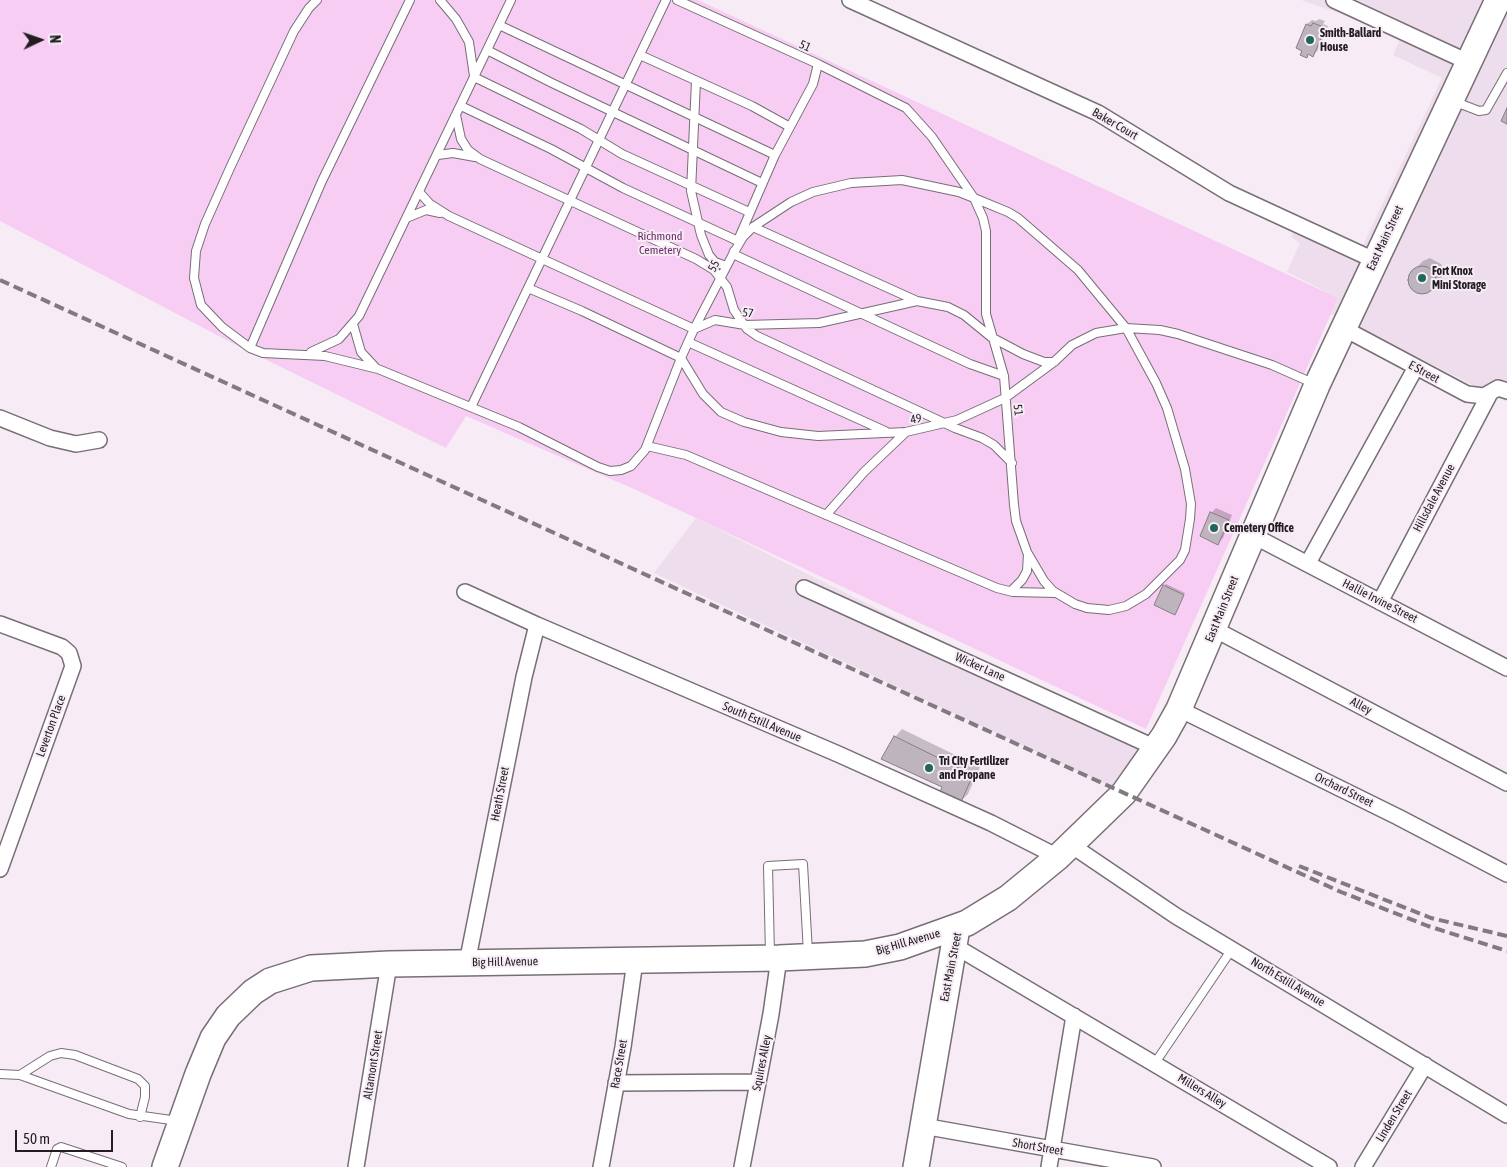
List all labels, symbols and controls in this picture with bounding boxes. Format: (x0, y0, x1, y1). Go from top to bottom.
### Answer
north arrow (15, 15, 65, 65)
place label: Smith-Ballard House (1320, 26, 1381, 54)
marker: Smith-Ballard House (1304, 34, 1316, 46)
text: N (47, 35, 63, 44)
street label: 51 (797, 37, 813, 55)
street label: Baker Court (1089, 105, 1141, 143)
street label: East Main Street (1364, 203, 1406, 273)
park label: Richmond Cemetery (638, 229, 682, 257)
street label: 55 (705, 258, 723, 274)
place label: Fort Knox Mini Storage (1432, 264, 1486, 292)
marker: Fort Knox Mini Storage (1416, 272, 1428, 284)
street label: 57 (742, 305, 754, 321)
street label: E Street (1406, 358, 1442, 386)
street label: 51 (1010, 404, 1026, 416)
street label: 49 (909, 411, 923, 427)
street label: Hillsdale Avenue (1410, 462, 1458, 534)
place label: Cemetery Office (1224, 521, 1294, 535)
marker: Cemetery Office (1208, 522, 1220, 534)
street label: East Main Street (1202, 574, 1242, 644)
street label: Hallie Irvine Street (1340, 576, 1420, 626)
street label: Wicker Lane (953, 650, 1007, 684)
street label: Leverton Place (33, 693, 69, 759)
street label: Alley (1348, 694, 1374, 718)
street label: South Estill Avenue (720, 699, 804, 745)
place label: Tri City Fertilizer and Propane (939, 754, 1009, 782)
marker: Tri City Fertilizer and Propane (923, 762, 935, 774)
street label: Heath Street (488, 766, 512, 822)
street label: Orchard Street (1312, 770, 1376, 810)
street label: Big Hill Avenue (874, 926, 942, 958)
street label: East Main Street (937, 931, 965, 1003)
street label: Big Hill Avenue (472, 954, 538, 970)
street label: North Estill Avenue (1248, 954, 1328, 1010)
street label: Altamont Street (360, 1029, 386, 1101)
street label: Squires Alley (750, 1034, 774, 1092)
street label: Race Street (608, 1038, 630, 1090)
street label: Millers Alley (1175, 1071, 1229, 1111)
street label: Linden Street (1373, 1087, 1415, 1145)
scale bar (18, 1120, 115, 1152)
text: 50 m (23, 1130, 50, 1147)
street label: Short Street (1011, 1135, 1065, 1159)

